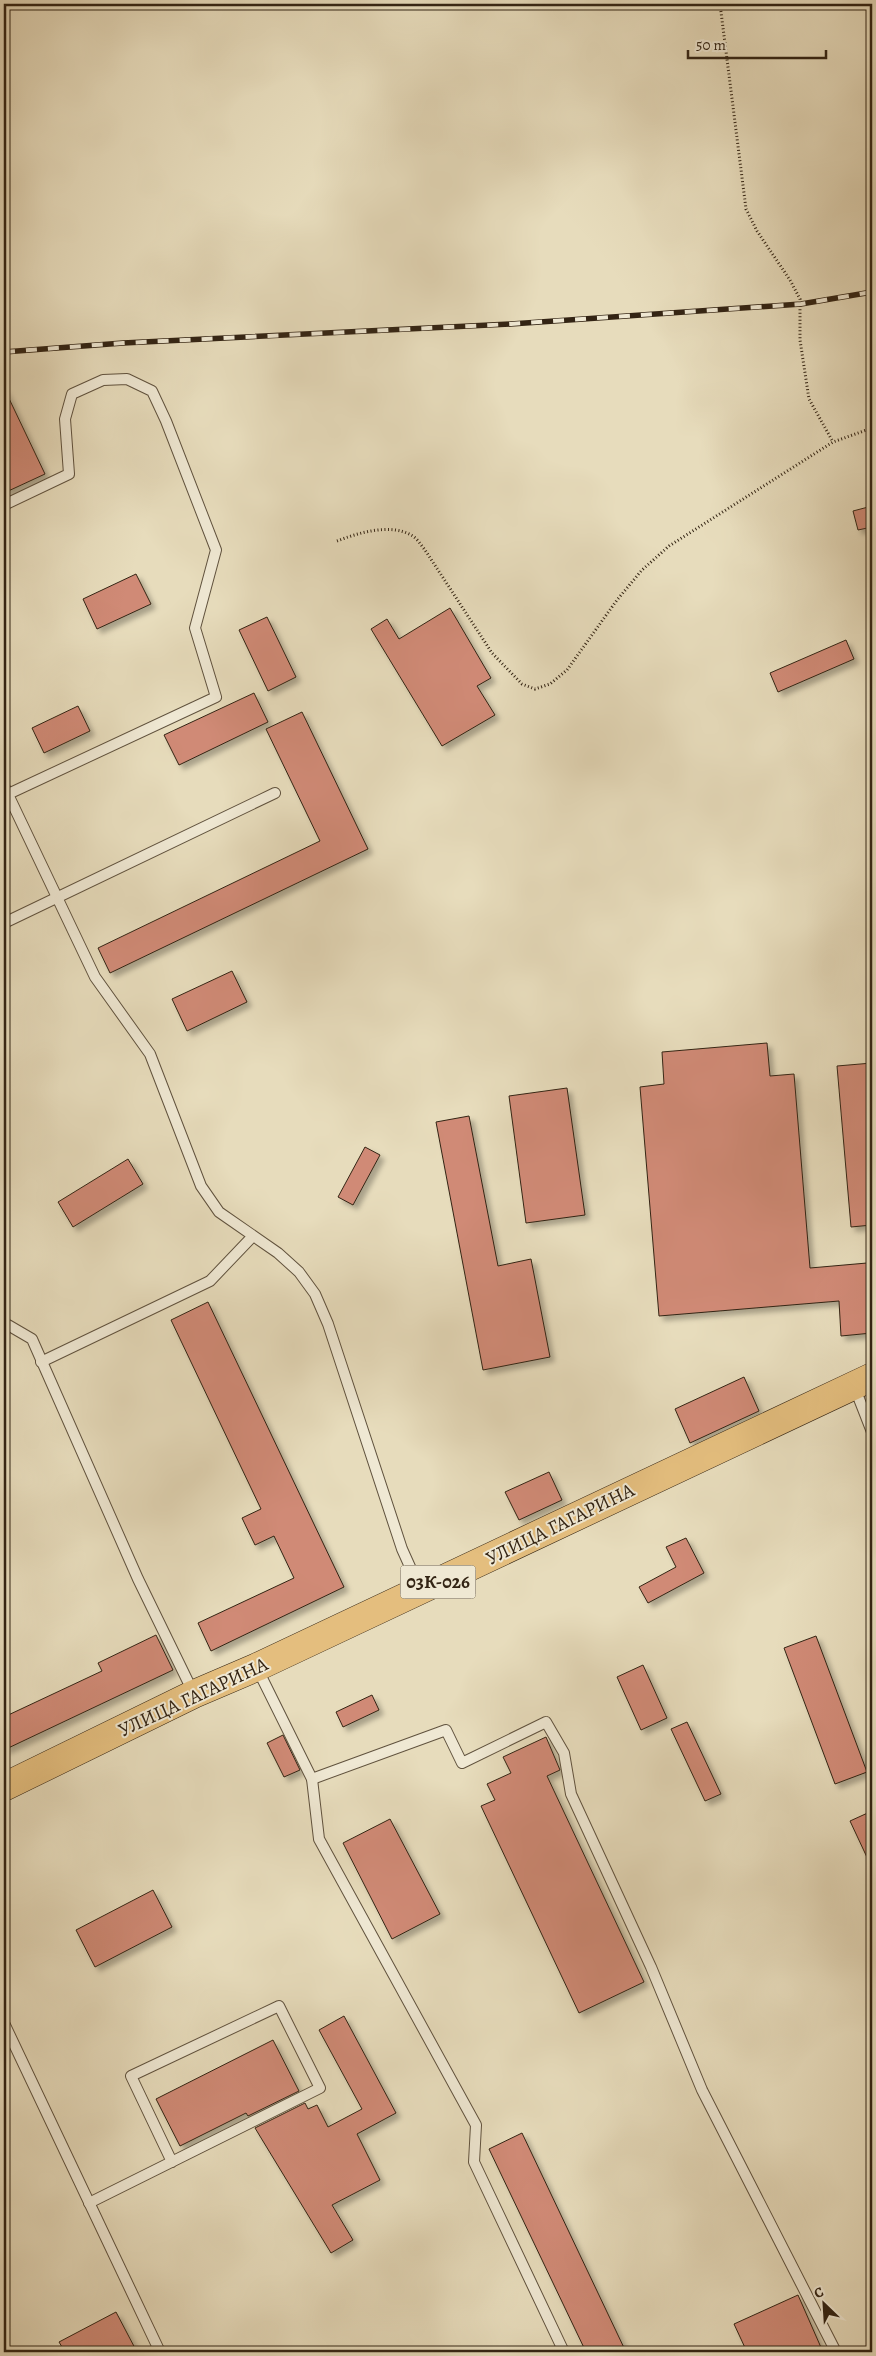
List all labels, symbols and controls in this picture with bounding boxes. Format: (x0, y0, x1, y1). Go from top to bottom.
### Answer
scale bar (688, 28, 826, 60)
text: 50 m (696, 35, 726, 55)
street label: УЛИЦА ГАГАРИНА (481, 1476, 639, 1572)
road number: 03К-026 (400, 1565, 476, 1598)
street label: УЛИЦА ГАГАРИНА (114, 1650, 272, 1744)
north arrow (798, 2278, 848, 2328)
text: С (811, 2282, 827, 2303)

